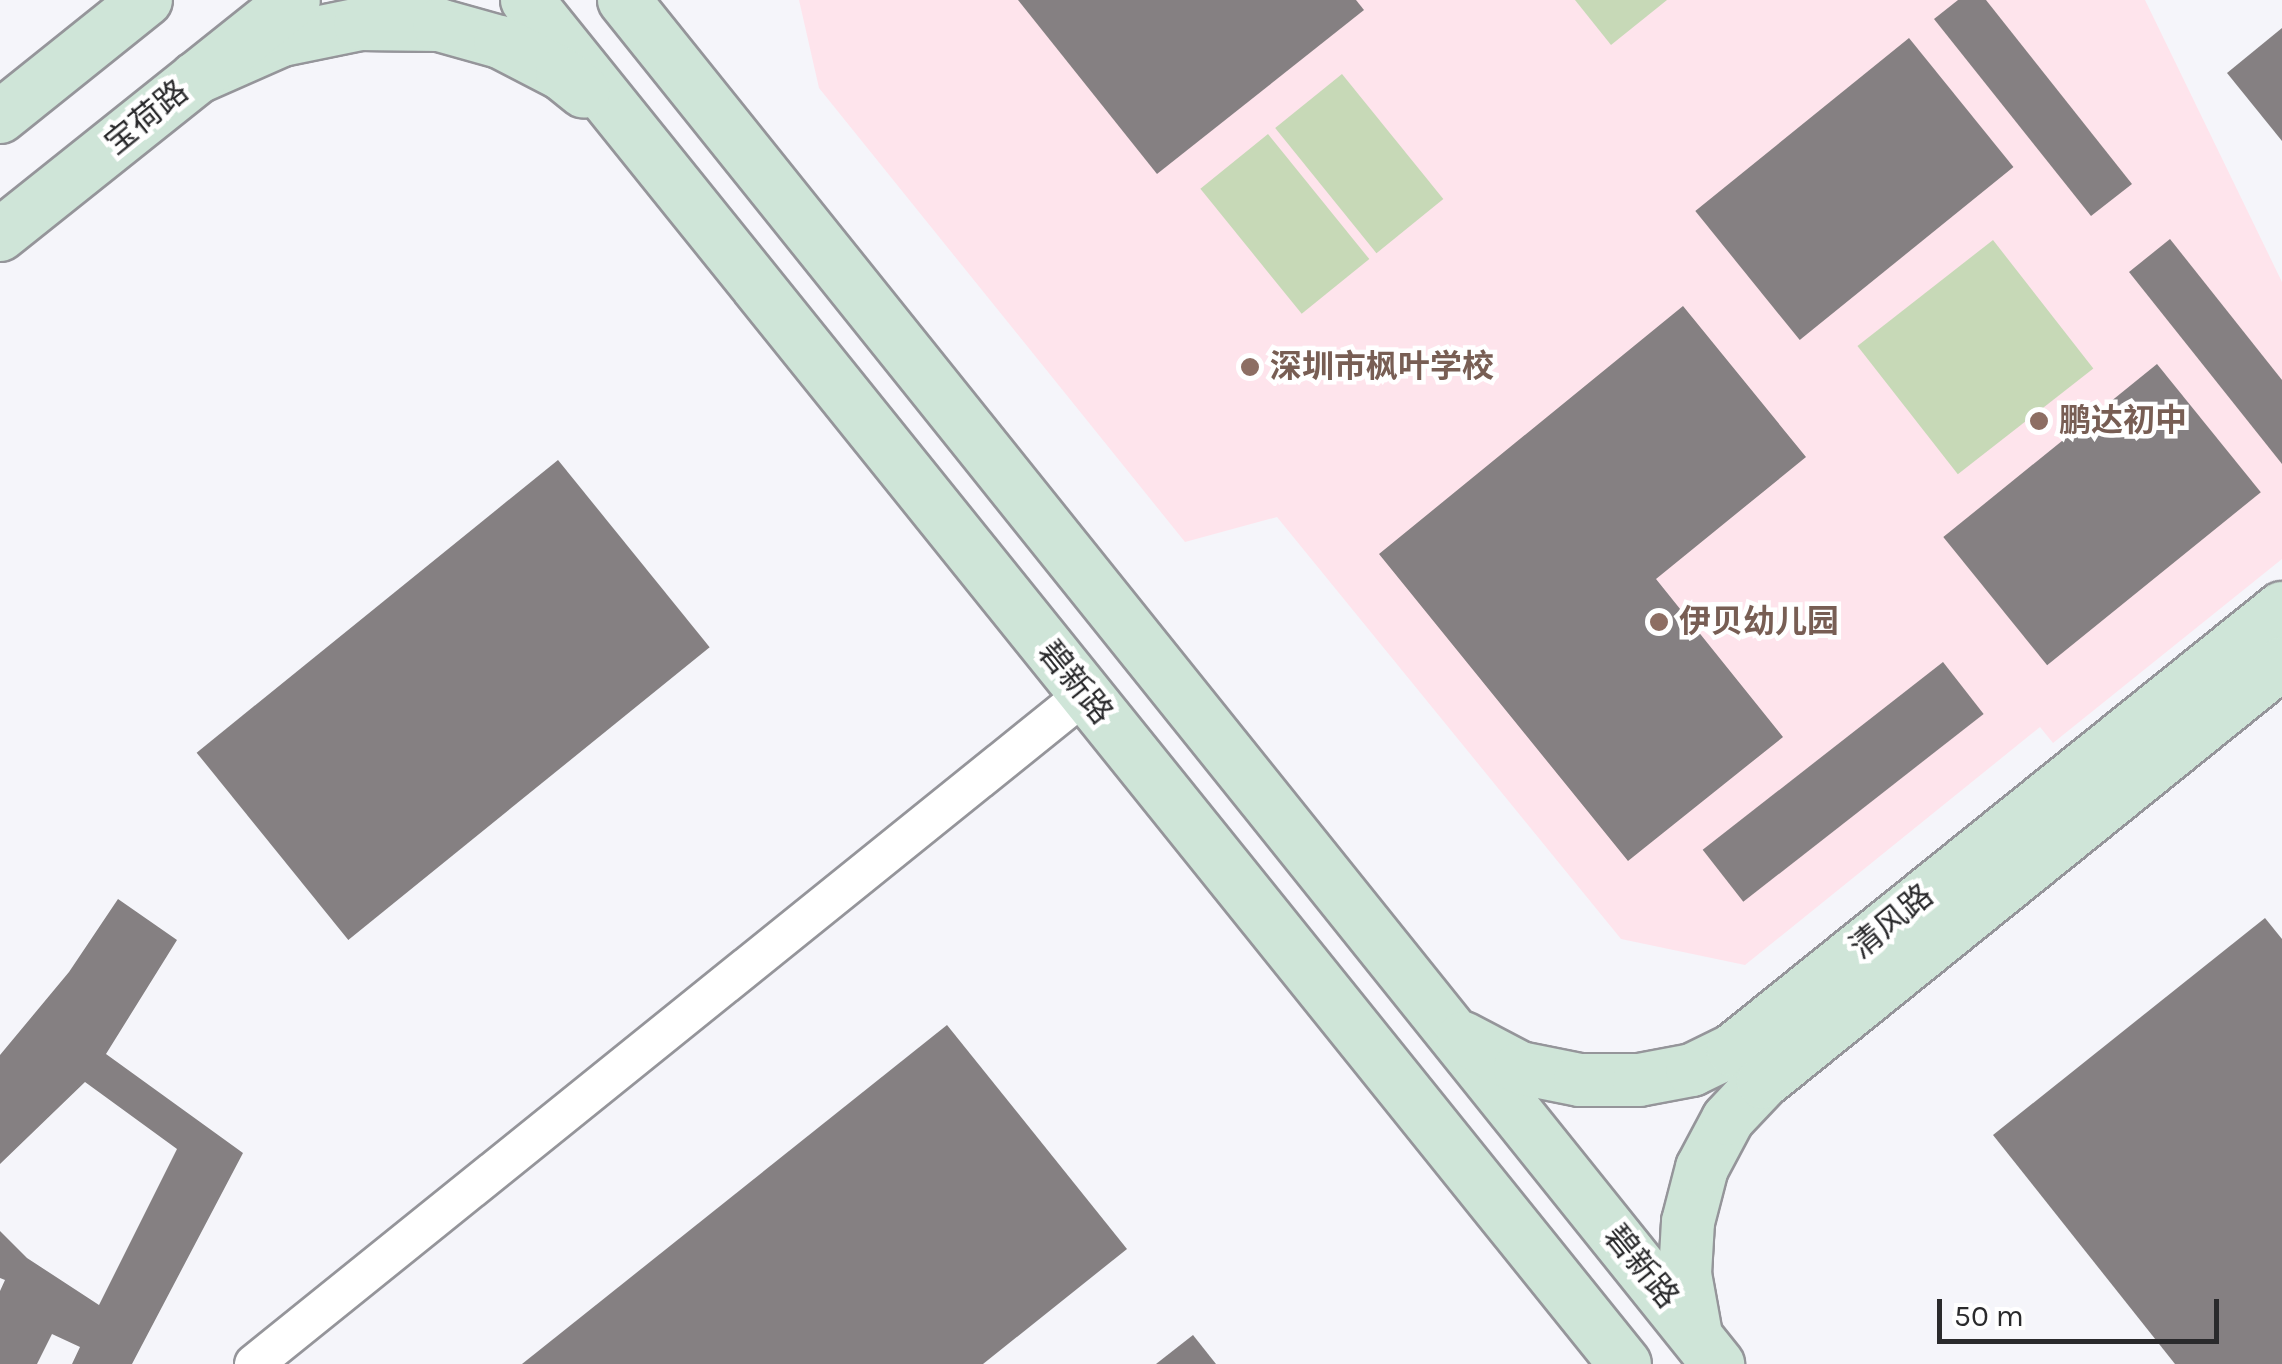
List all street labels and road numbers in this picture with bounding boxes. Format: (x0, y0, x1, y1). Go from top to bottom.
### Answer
street label: 宝荷路 (98, 73, 196, 163)
street label: 碧新路 (1030, 634, 1120, 732)
street label: 清风路 (1843, 877, 1941, 967)
street label: 碧新路 (1596, 1218, 1686, 1316)

